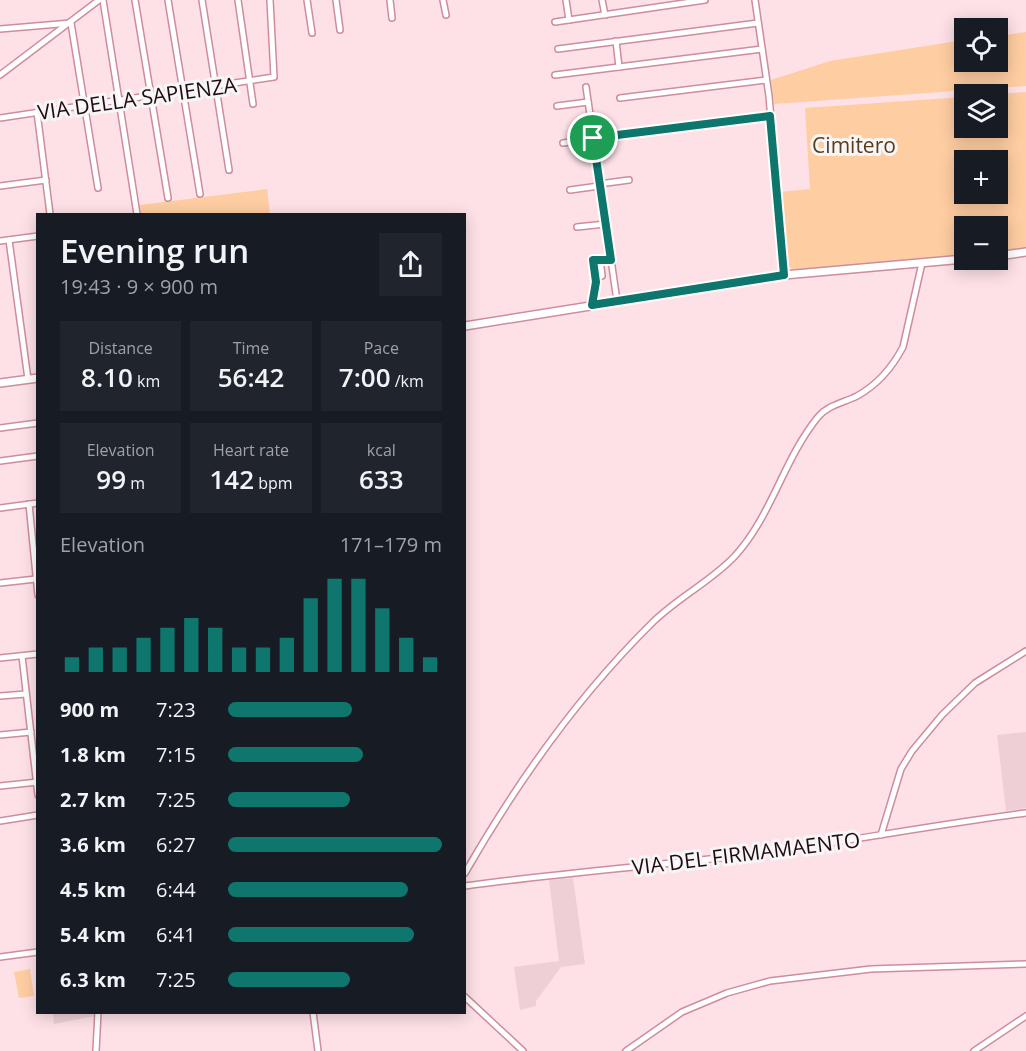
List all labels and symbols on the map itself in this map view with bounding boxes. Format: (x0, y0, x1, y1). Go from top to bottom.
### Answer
street label: VIA DELLA SAPIENZA (36, 70, 239, 126)
pin (567, 112, 618, 163)
park label: Cimitero (812, 131, 896, 159)
street label: VIA DEL FIRMAMAENTO (630, 825, 862, 881)

